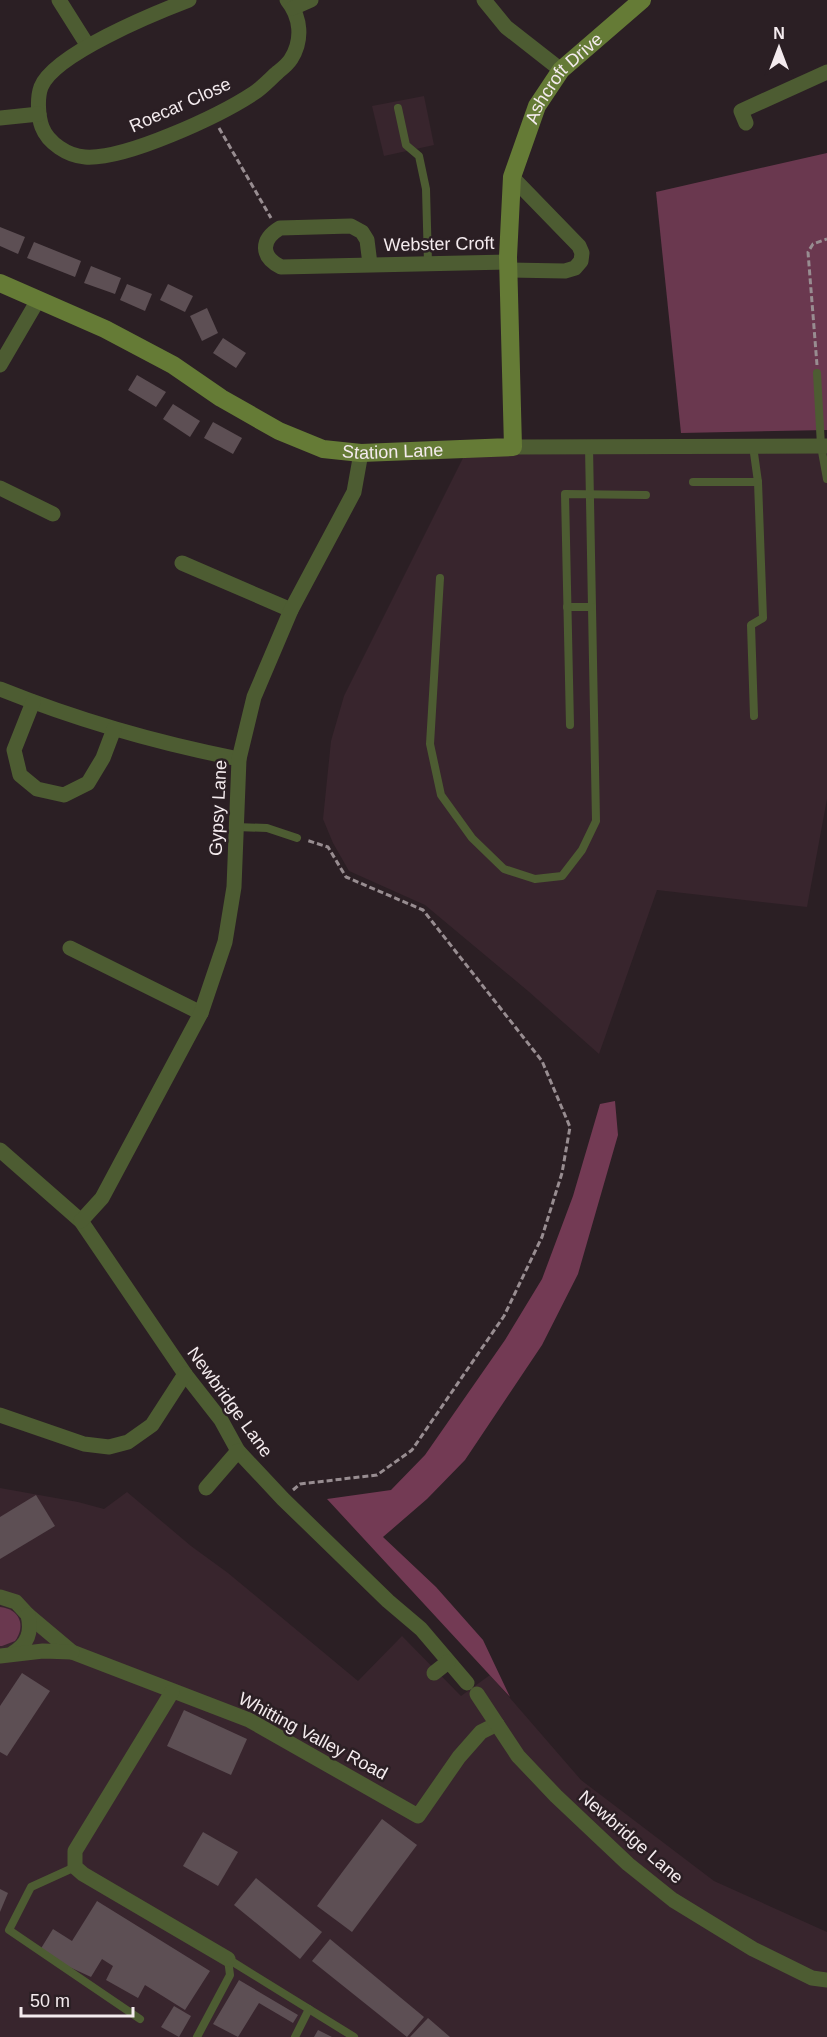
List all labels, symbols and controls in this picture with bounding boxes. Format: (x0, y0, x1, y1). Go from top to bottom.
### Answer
north arrow (749, 18, 809, 78)
text: N (773, 25, 785, 42)
street label: Ashcroft Drive (521, 29, 606, 127)
street label: Roecar Close (126, 74, 234, 136)
street label: Webster Croft (383, 233, 495, 255)
street label: Station Lane (341, 440, 444, 463)
street label: Gypsy Lane (205, 760, 231, 856)
street label: Newbridge Lane (183, 1343, 277, 1461)
street label: Whitting Valley Road (235, 1688, 391, 1784)
street label: Newbridge Lane (575, 1786, 687, 1888)
scale bar (21, 1980, 134, 2018)
text: 50 m (30, 1991, 70, 2011)

